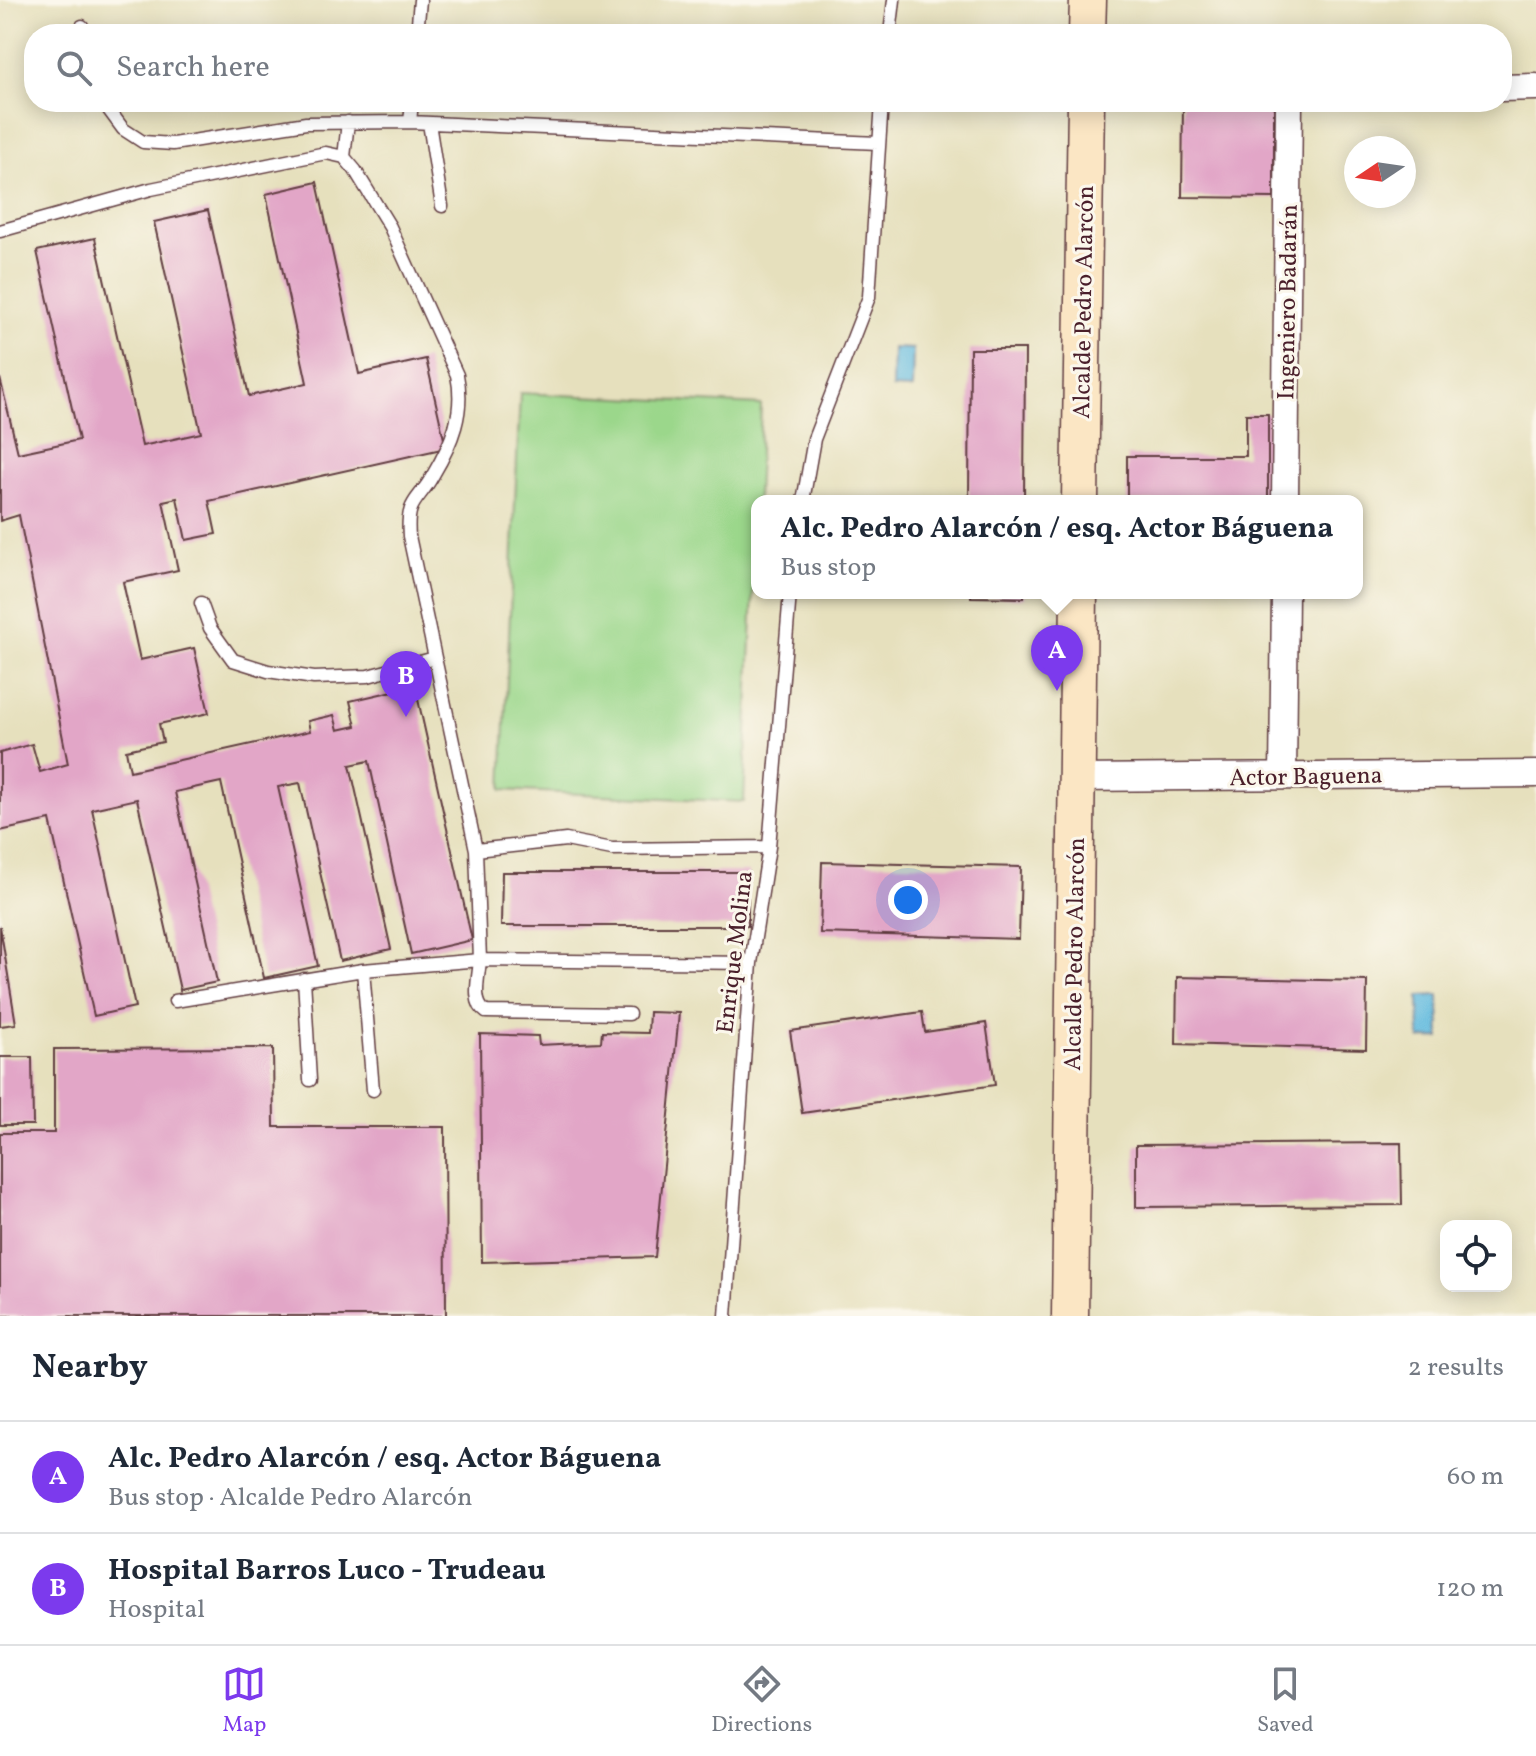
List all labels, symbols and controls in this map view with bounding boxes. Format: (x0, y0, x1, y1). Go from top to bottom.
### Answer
search box (24, 24, 1512, 112)
icon: search (52, 46, 96, 90)
text: Search here (116, 47, 270, 89)
north arrow (1344, 136, 1416, 208)
street label: Alcalde Pedro Alarcón (1066, 185, 1104, 419)
street label: Ingeniero Badarán (1270, 204, 1308, 400)
popup (751, 495, 1363, 599)
text: Alc. Pedro Alarcón / esq. Actor Báguena (780, 508, 1334, 550)
text: Bus stop (780, 550, 876, 586)
pin: A (1031, 625, 1083, 691)
pin: B (380, 651, 432, 717)
street label: Actor Baguena (1229, 760, 1383, 796)
street label: Alcalde Pedro Alarcón (1057, 837, 1095, 1071)
street label: Enrique Molina (709, 869, 763, 1036)
your location (888, 880, 928, 920)
map controls (1440, 1220, 1512, 1292)
button: locate (1440, 1220, 1512, 1292)
text: Nearby (32, 1345, 148, 1392)
text: 2 results (1408, 1350, 1504, 1386)
text: Alc. Pedro Alarcón / esq. Actor Báguena (108, 1438, 661, 1480)
text: A (49, 1459, 67, 1495)
text: 60 m (1447, 1459, 1504, 1495)
text: Bus stop · Alcalde Pedro Alarcón (108, 1480, 472, 1516)
text: Hospital Barros Luco - Trudeau (108, 1550, 546, 1592)
text: B (49, 1571, 67, 1607)
text: 120 m (1436, 1571, 1504, 1607)
text: Hospital (108, 1592, 205, 1628)
tab: Map (222, 1662, 266, 1741)
tab: Directions (711, 1662, 812, 1741)
tab: Saved (1257, 1662, 1314, 1741)

